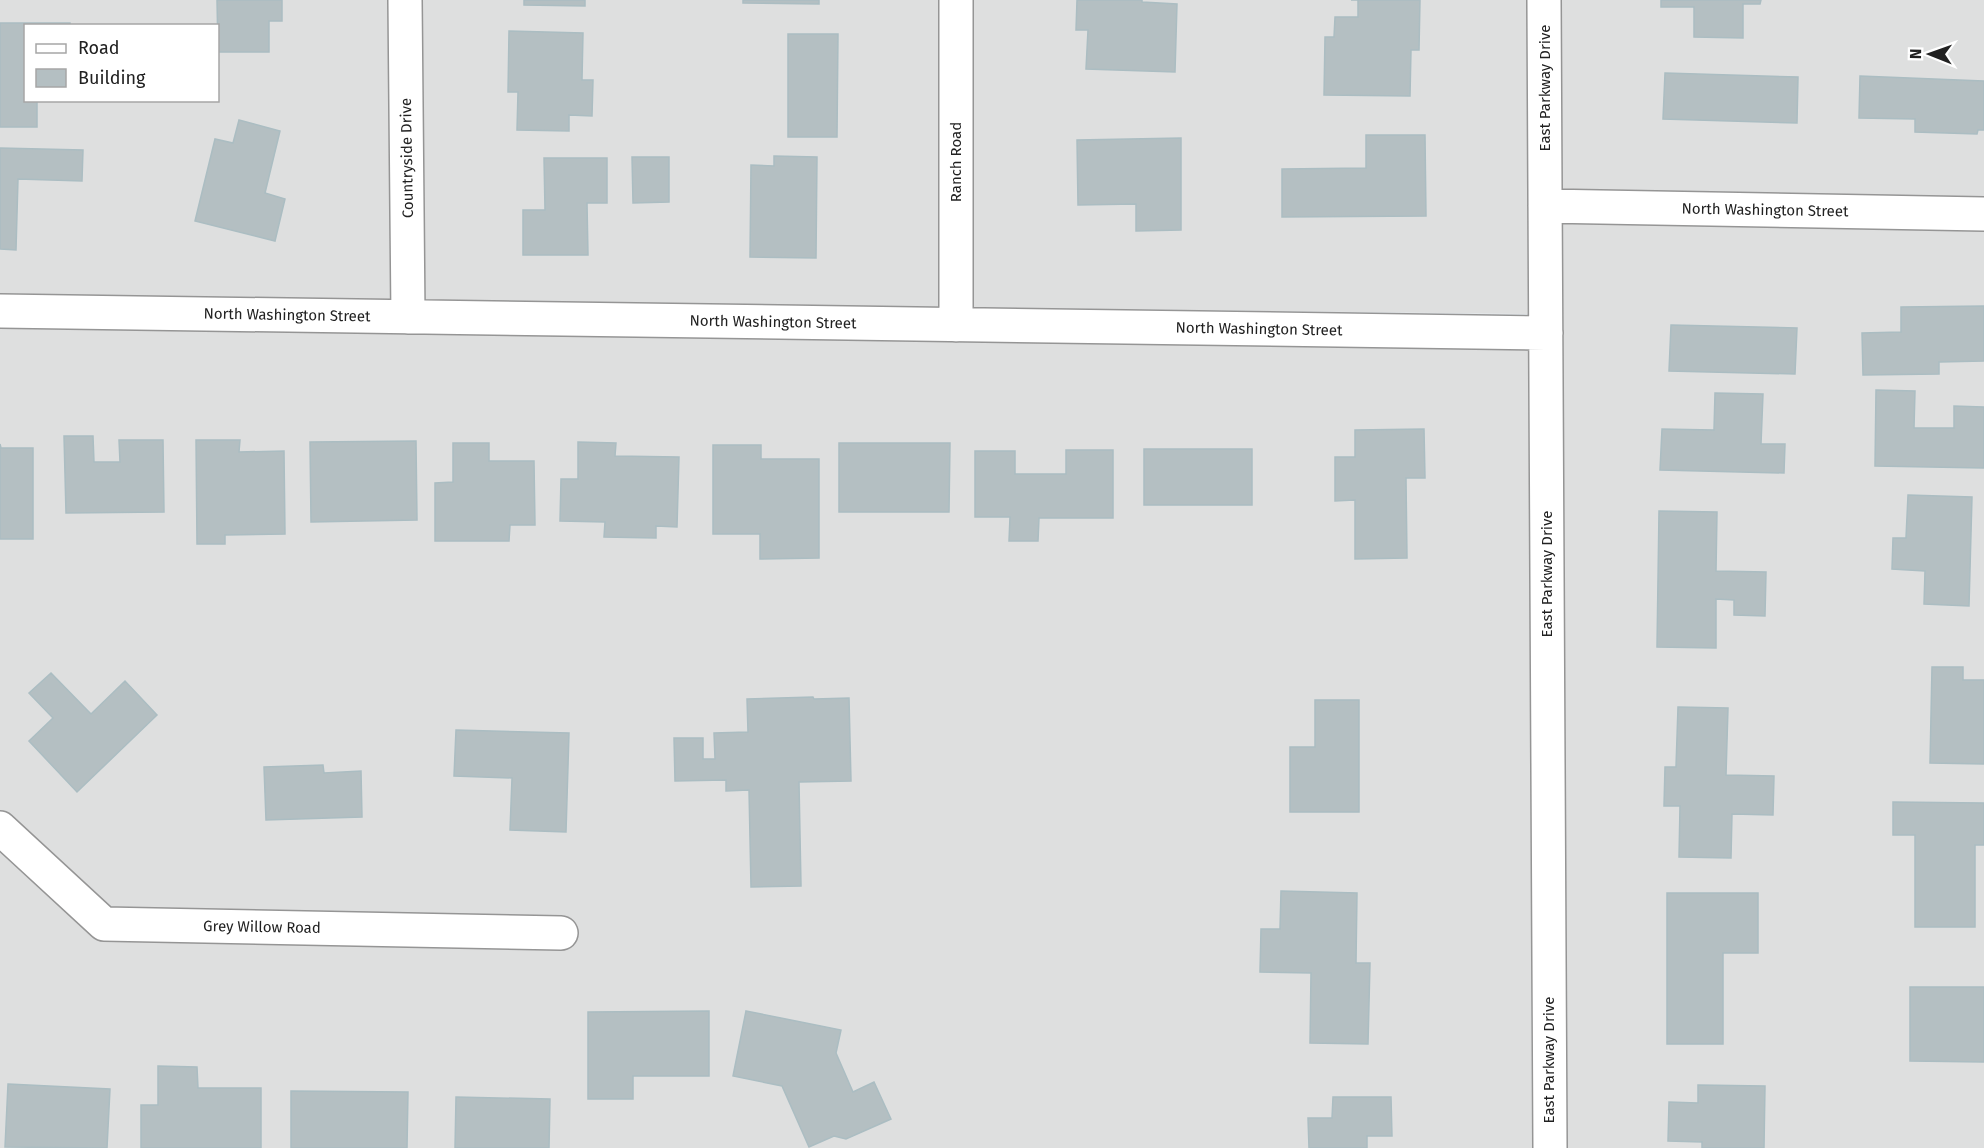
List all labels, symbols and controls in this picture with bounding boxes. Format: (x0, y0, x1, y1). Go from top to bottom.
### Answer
legend (24, 24, 219, 102)
north arrow (1900, 24, 1960, 84)
street label: East Parkway Drive (1536, 25, 1554, 151)
text: Road (78, 37, 120, 59)
text: N (1906, 48, 1925, 59)
text: Building (78, 67, 146, 89)
street label: Countryside Drive (397, 98, 417, 218)
street label: Ranch Road (947, 122, 965, 202)
street label: North Washington Street (1681, 200, 1849, 220)
street label: North Washington Street (203, 305, 371, 325)
street label: North Washington Street (689, 312, 857, 332)
street label: North Washington Street (1175, 319, 1343, 339)
street label: East Parkway Drive (1538, 511, 1556, 637)
street label: Grey Willow Road (203, 917, 321, 937)
street label: East Parkway Drive (1540, 997, 1558, 1123)

